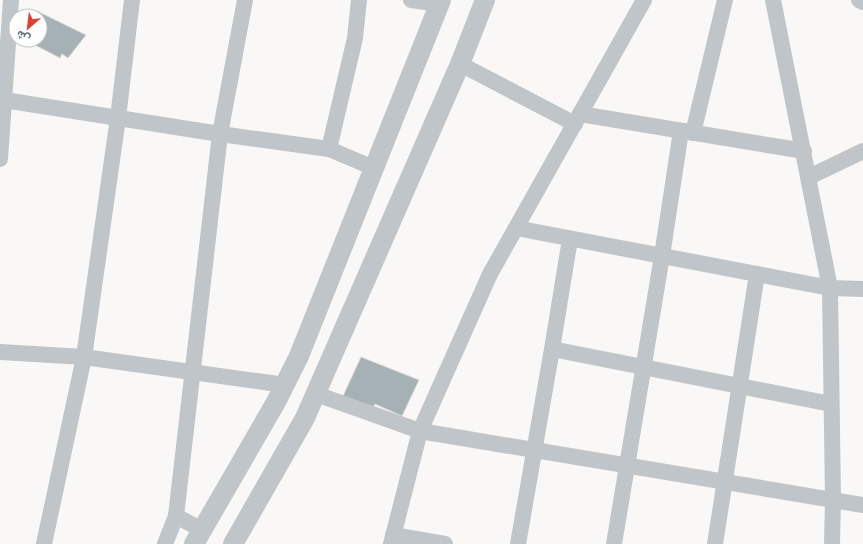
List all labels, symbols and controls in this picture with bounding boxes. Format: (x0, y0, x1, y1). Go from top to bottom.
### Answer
north arrow (8, 8, 48, 48)
text: ش (14, 27, 33, 45)

